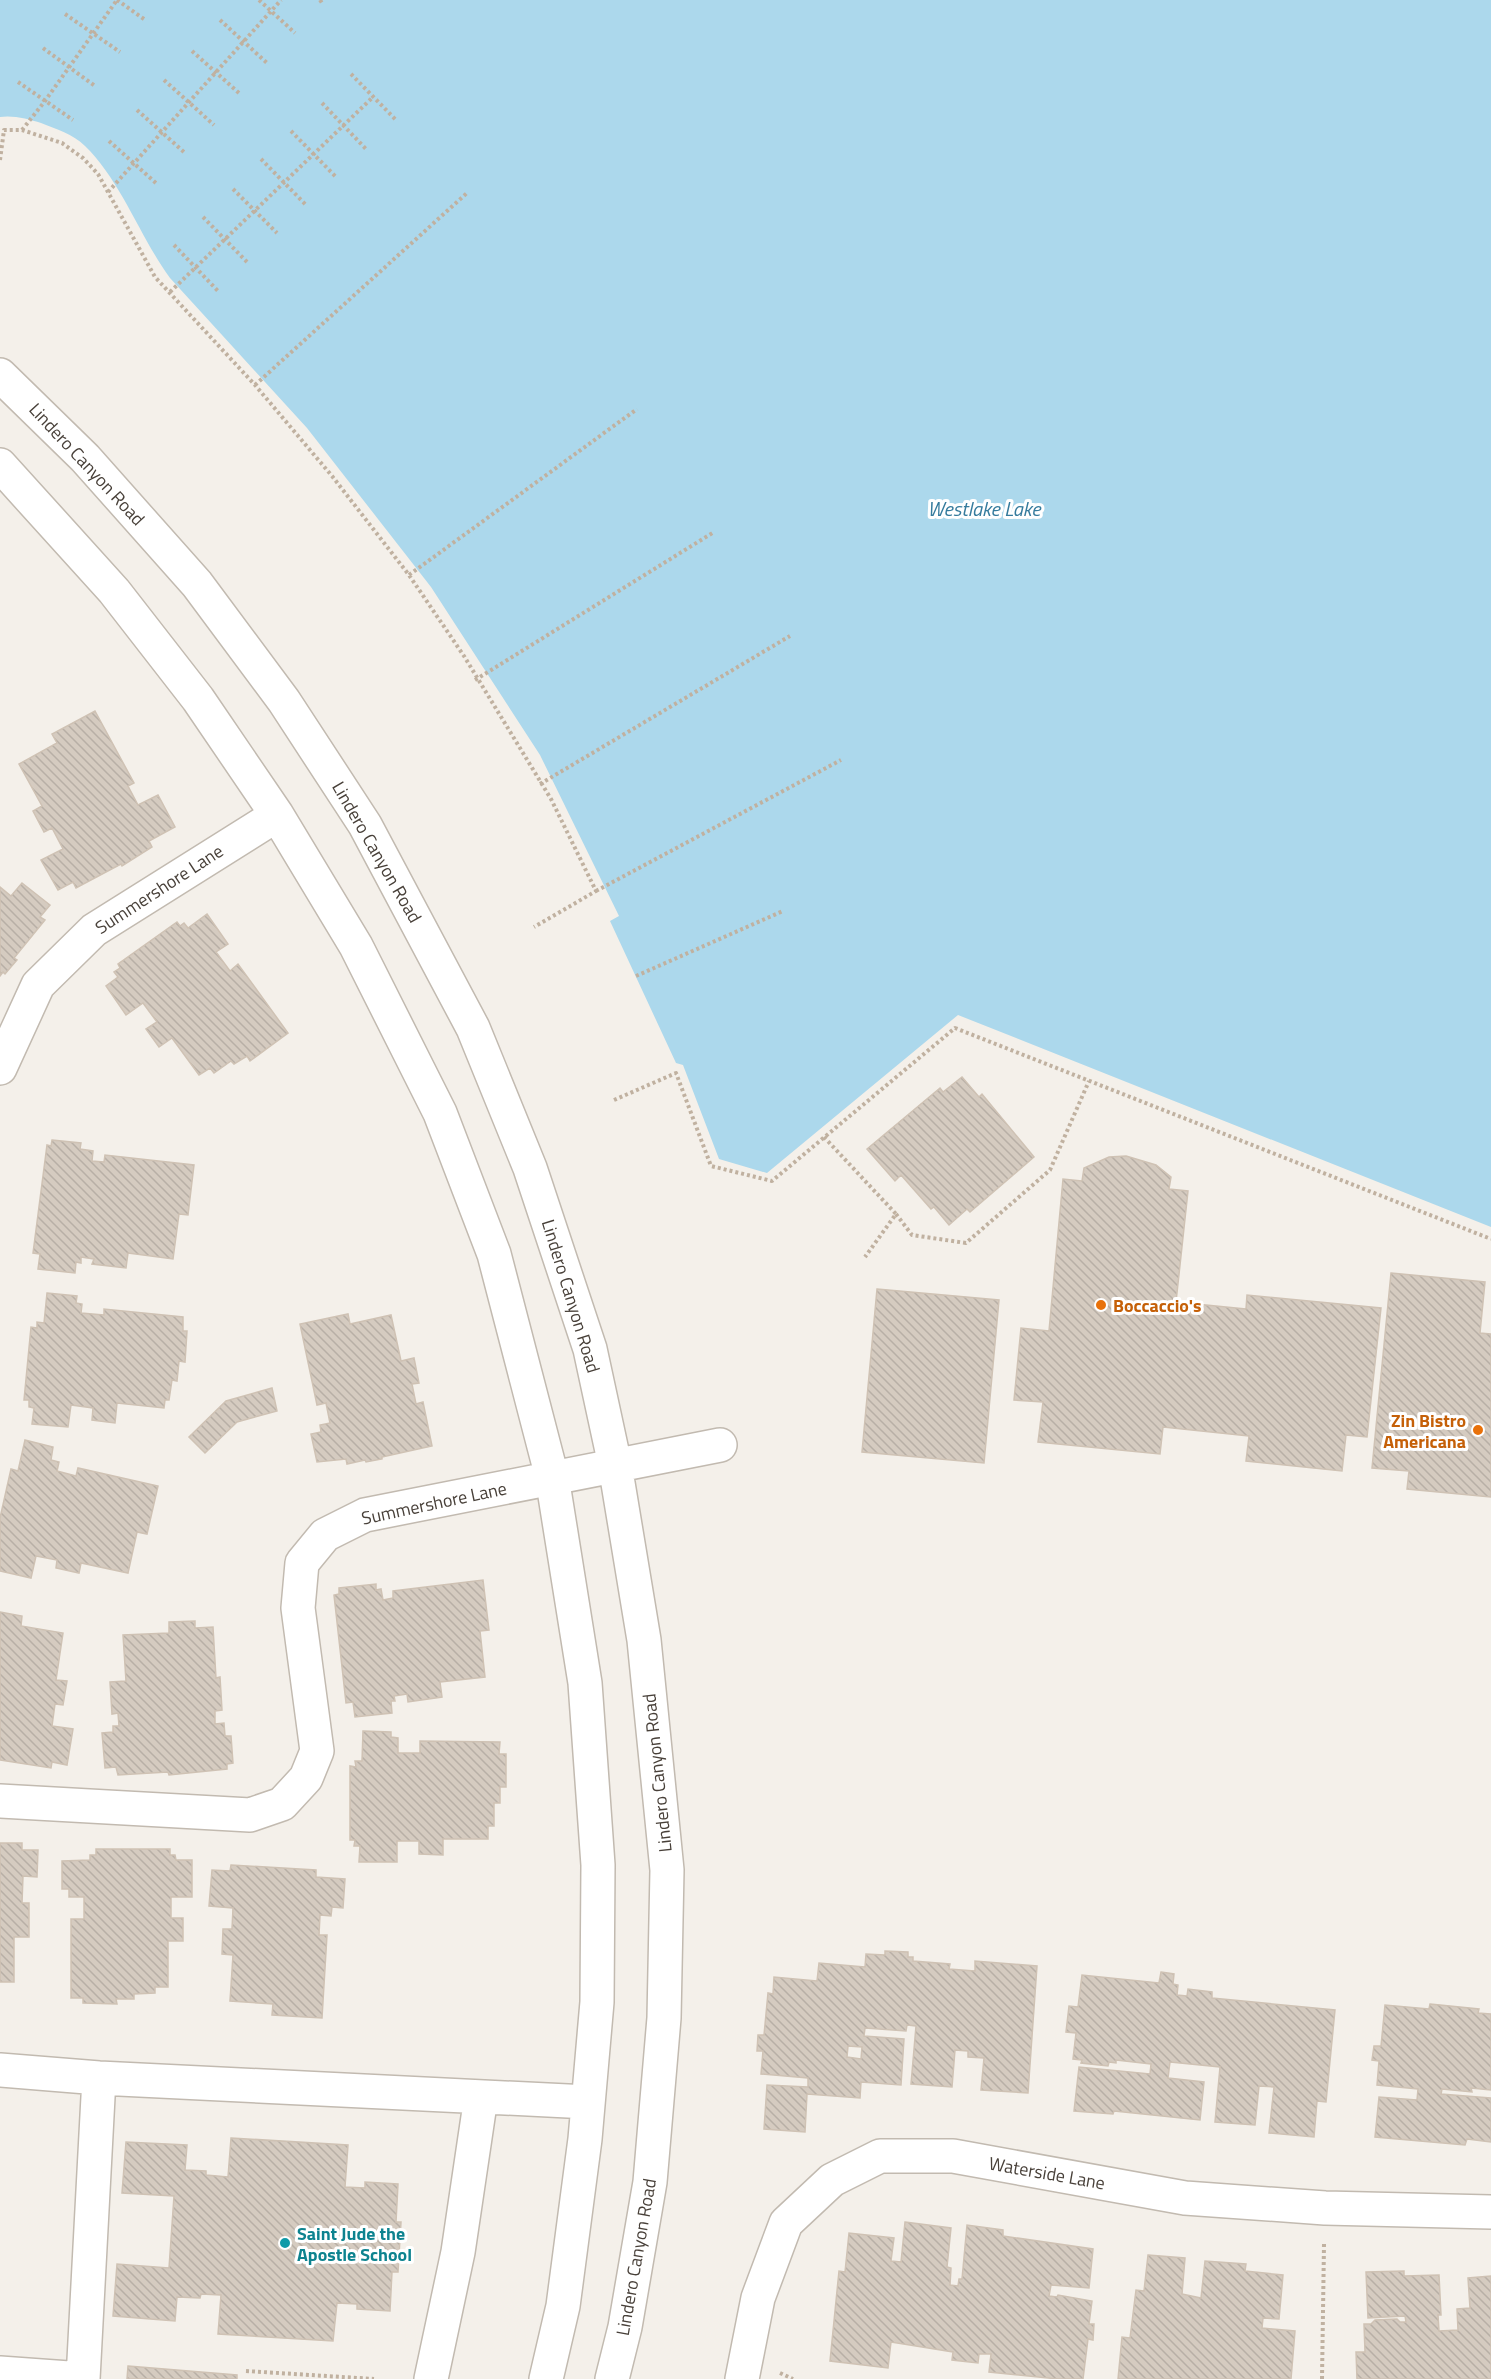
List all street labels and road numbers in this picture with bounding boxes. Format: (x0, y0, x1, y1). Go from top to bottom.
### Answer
street label: Lindero Canyon Road (23, 397, 151, 531)
street label: Lindero Canyon Road (325, 776, 429, 928)
street label: Summershore Lane (90, 837, 228, 941)
street label: Lindero Canyon Road (535, 1216, 607, 1376)
street label: Summershore Lane (359, 1474, 509, 1532)
street label: Lindero Canyon Road (635, 1692, 679, 1854)
street label: Waterside Lane (987, 2149, 1107, 2197)
street label: Lindero Canyon Road (609, 2176, 663, 2338)

